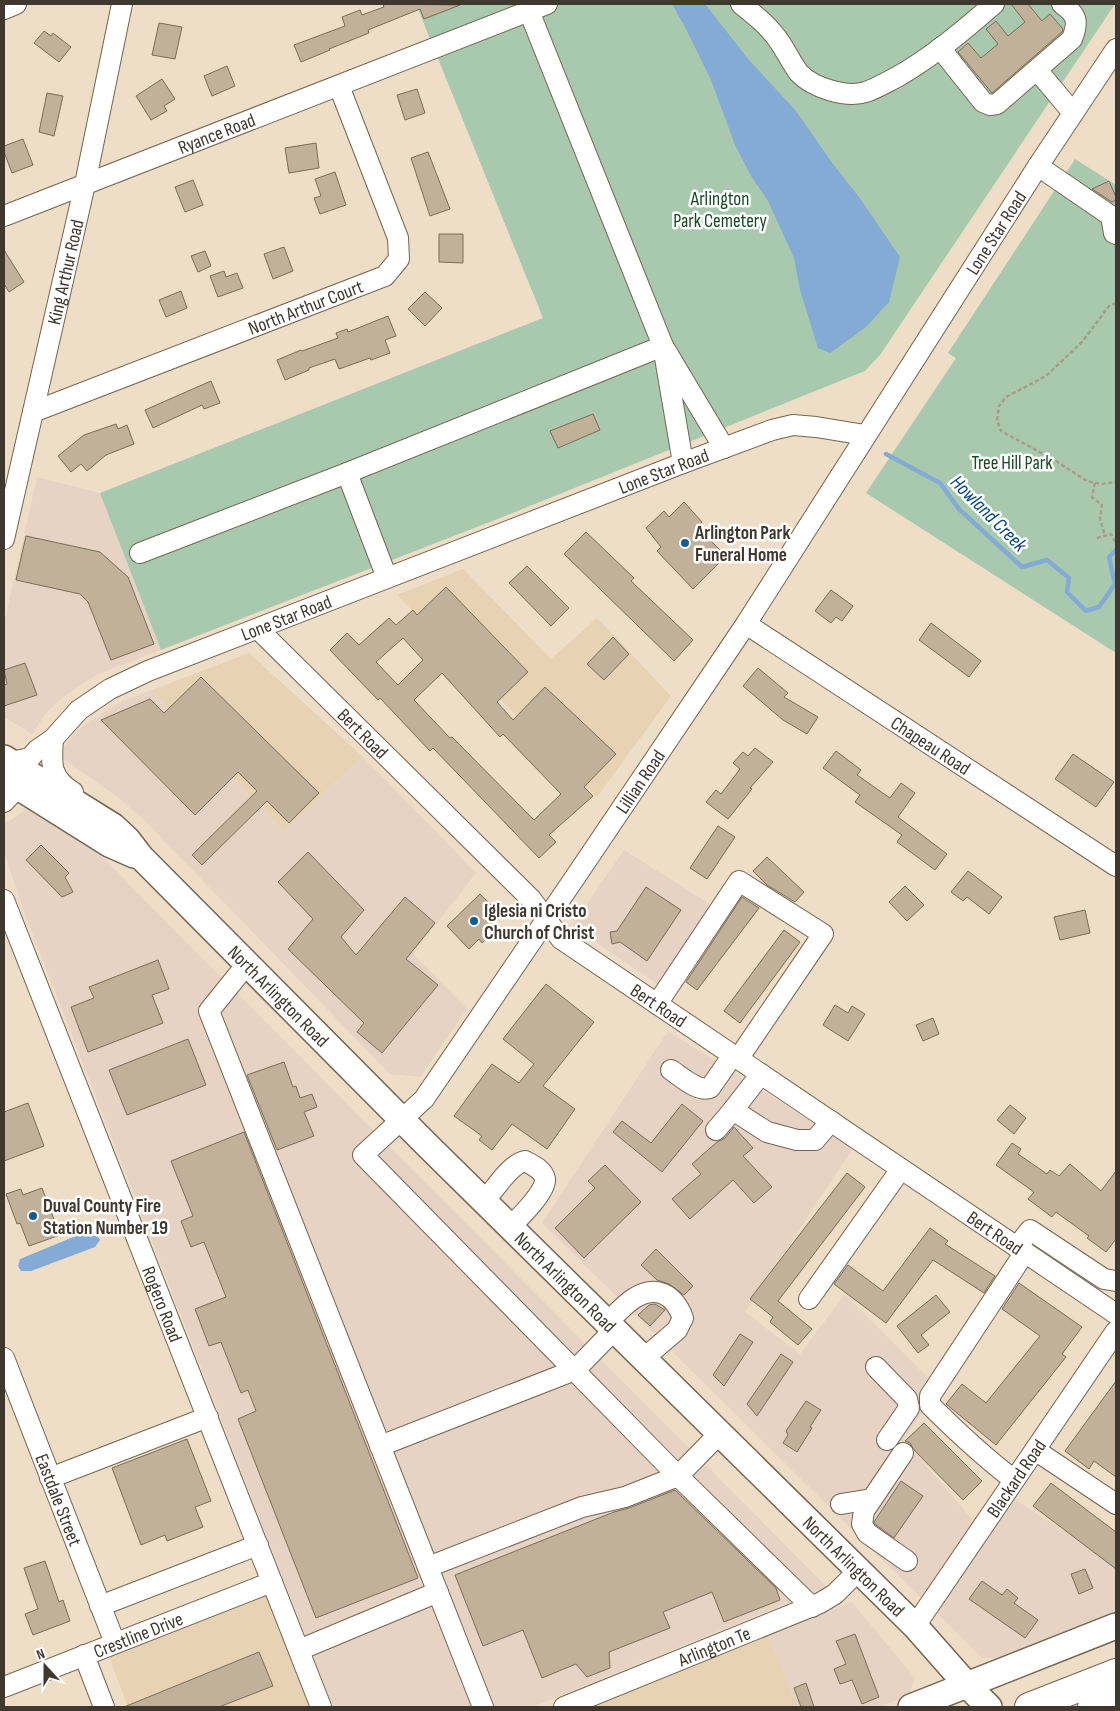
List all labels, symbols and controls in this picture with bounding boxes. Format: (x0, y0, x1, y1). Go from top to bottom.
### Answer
street label: Ryance Road (175, 109, 259, 160)
street label: Lone Star Road (962, 187, 1032, 280)
park label: Arlington Park Cemetery (673, 188, 767, 233)
street label: King Arthur Road (43, 217, 90, 327)
street label: North Arthur Court (245, 276, 367, 341)
street label: Lone Star Road (616, 444, 712, 500)
park label: Tree Hill Park (972, 452, 1053, 475)
water label: Howland Creek (945, 470, 1032, 557)
place label: Arlington Park Funeral Home (694, 522, 790, 567)
marker: Arlington Park Funeral Home (679, 537, 691, 549)
street label: Lone Star Road (238, 591, 335, 647)
street label: Bert Road (332, 704, 392, 764)
street label: Chapeau Road (886, 712, 974, 781)
street label: Lillian Road (611, 746, 671, 818)
place label: Iglesia ni Cristo Church of Christ (484, 900, 594, 945)
marker: Iglesia ni Cristo Church of Christ (468, 915, 480, 927)
street label: North Arlington Road (222, 941, 333, 1052)
street label: Bert Road (626, 979, 690, 1033)
place label: Duval County Fire Station Number 19 (43, 1195, 168, 1240)
street label: Bert Road (962, 1207, 1027, 1261)
marker: Duval County Fire Station Number 19 (27, 1210, 39, 1222)
street label: North Arlington Road (509, 1228, 620, 1338)
street label: Rogero Road (136, 1263, 186, 1346)
street label: Blackard Road (982, 1436, 1052, 1522)
street label: Eastdale Street (29, 1451, 86, 1550)
street label: North Arlington Road (797, 1512, 909, 1622)
street label: Crestline Drive (91, 1608, 187, 1664)
street label: Arlington Te (674, 1622, 754, 1673)
north arrow (20, 1641, 70, 1691)
text: N (34, 1645, 47, 1664)

